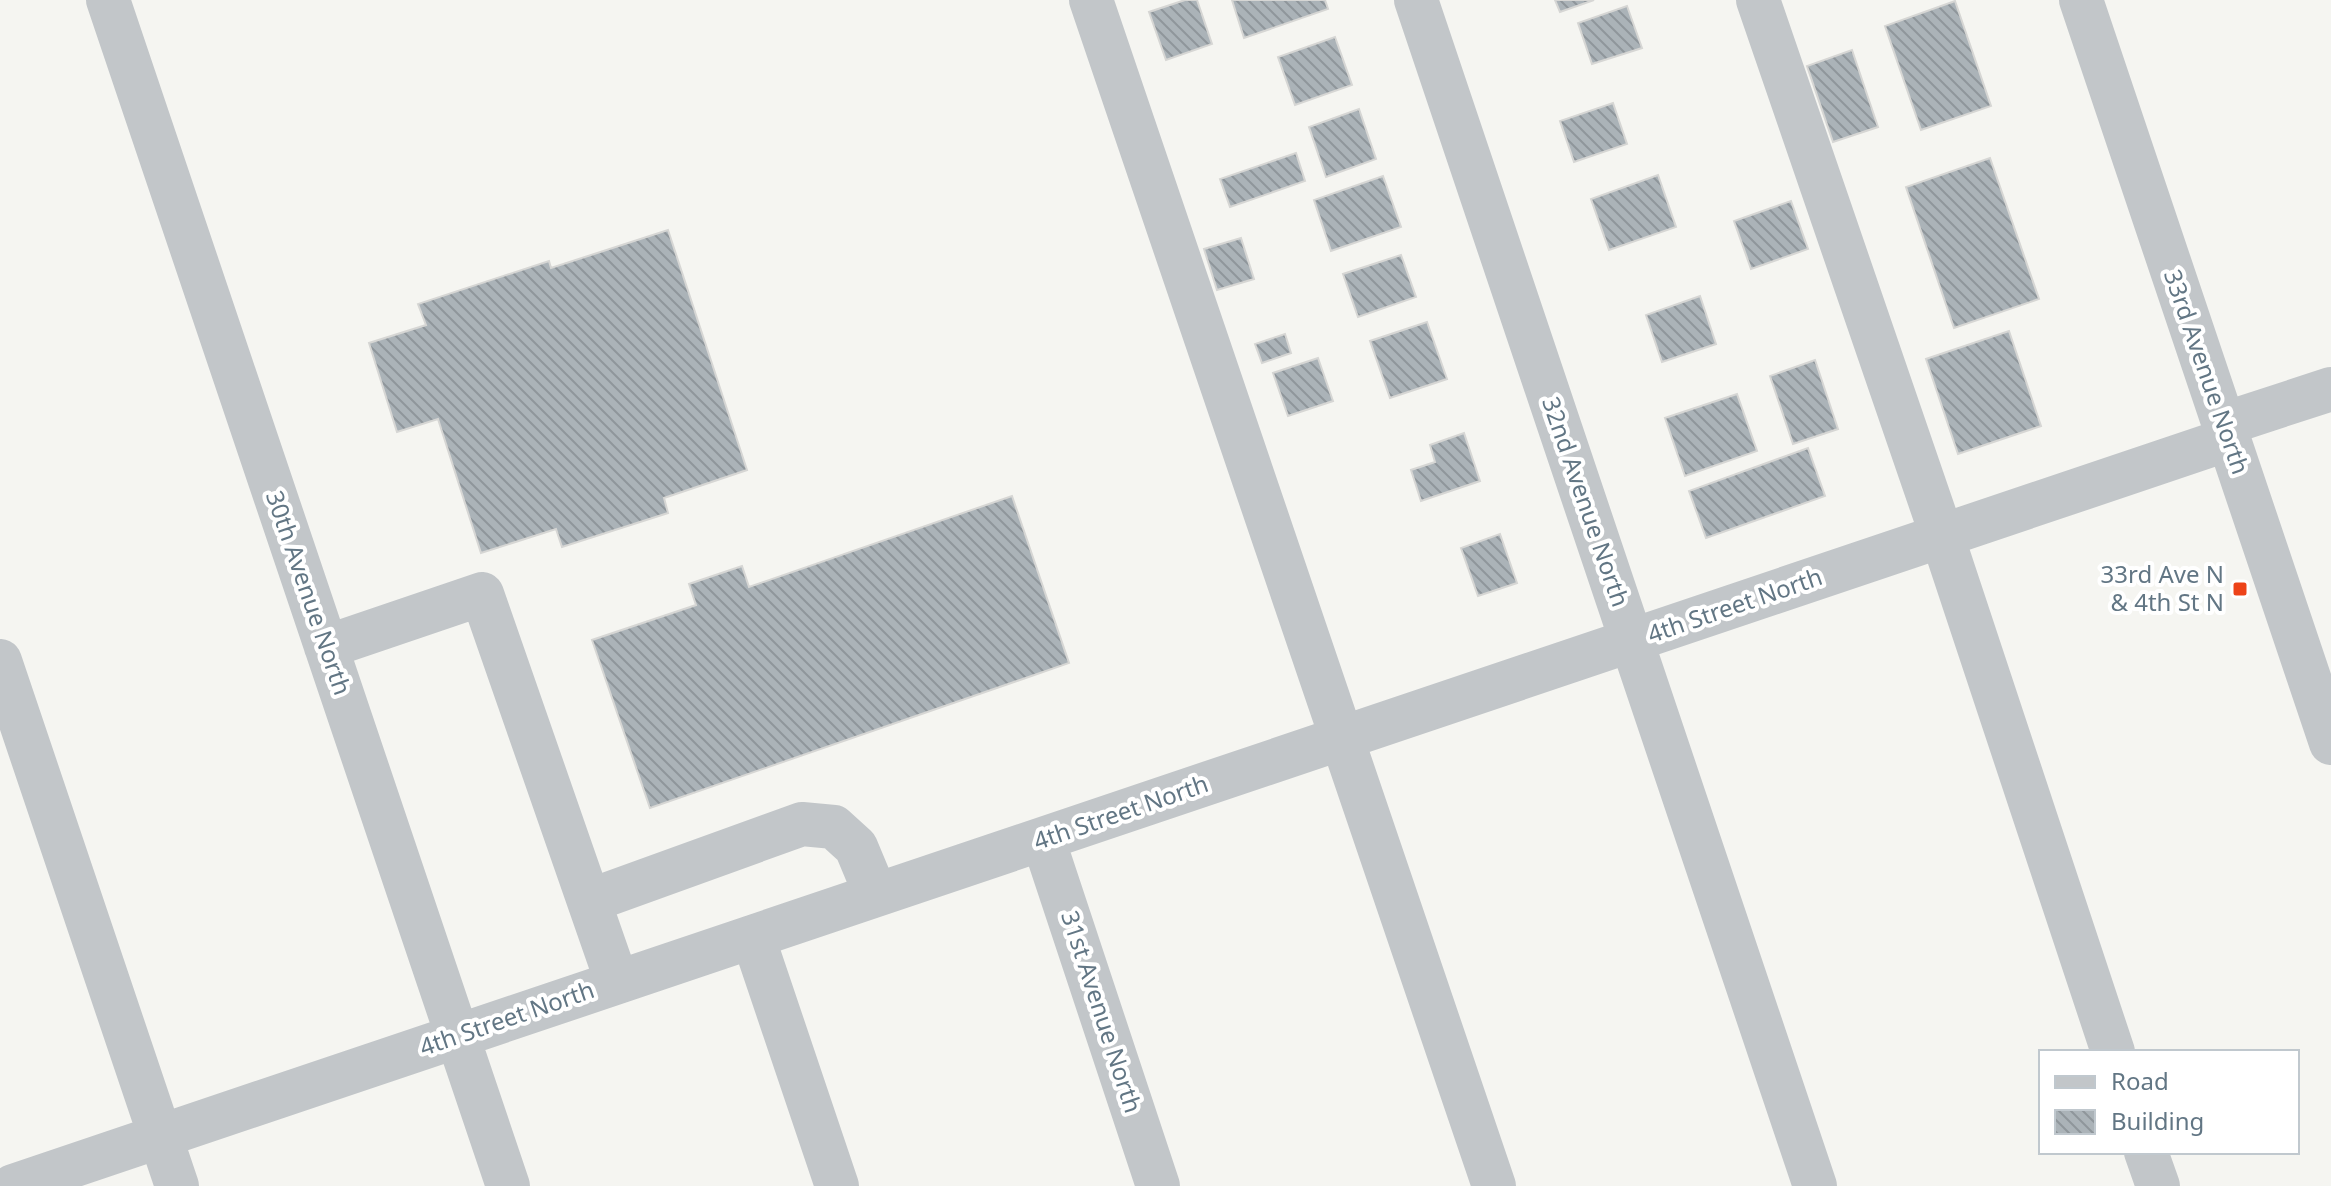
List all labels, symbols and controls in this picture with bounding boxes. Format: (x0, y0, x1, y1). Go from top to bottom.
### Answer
street label: 33rd Avenue North (2157, 265, 2258, 478)
street label: 32nd Avenue North (1535, 392, 1638, 611)
street label: 30th Avenue North (259, 486, 360, 699)
place label: 33rd Ave N & 4th St N (2101, 557, 2224, 618)
street label: 4th Street North (1643, 559, 1826, 650)
marker: 33rd Ave N & 4th St N (2231, 580, 2249, 598)
street label: 4th Street North (1029, 766, 1212, 857)
street label: 31st Avenue North (1054, 906, 1151, 1117)
street label: 4th Street North (415, 972, 598, 1063)
legend (2039, 1050, 2299, 1154)
text: Road (2111, 1064, 2169, 1097)
text: Building (2111, 1104, 2204, 1137)

